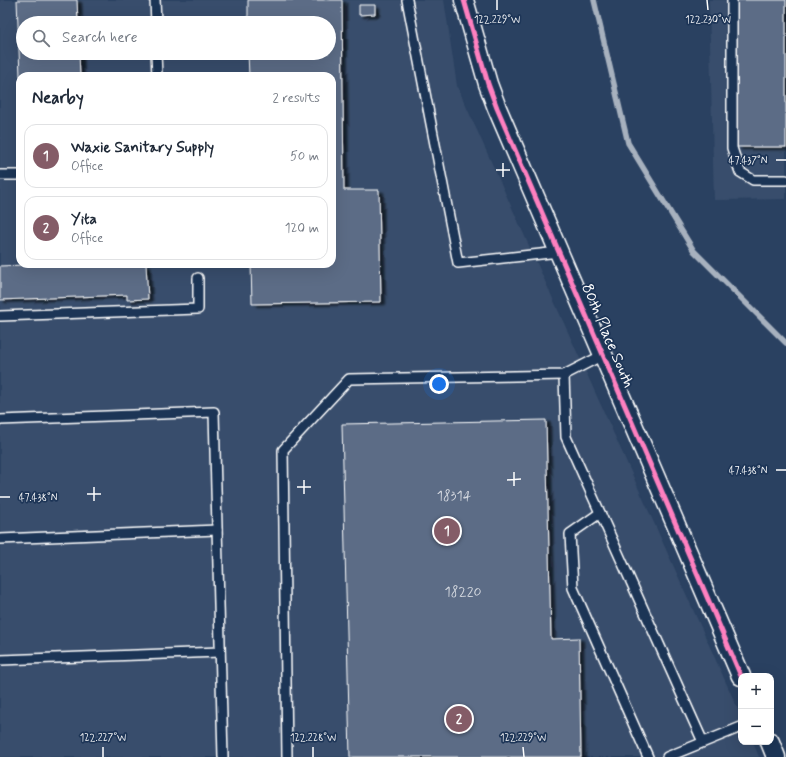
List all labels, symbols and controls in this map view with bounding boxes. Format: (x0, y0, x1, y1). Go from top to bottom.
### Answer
text: 122.229°W (474, 13, 520, 27)
text: 122.230°W (685, 13, 731, 27)
search box (16, 16, 336, 60)
icon: search (30, 27, 52, 49)
text: Search here (62, 28, 138, 48)
text: Nearby (32, 87, 84, 109)
text: 2 results (273, 90, 320, 107)
text: Waxie Sanitary Supply (71, 138, 214, 158)
text: 1 (43, 148, 49, 165)
text: 50 m (290, 148, 319, 165)
text: 47.437°N (729, 154, 768, 168)
text: Office (71, 158, 103, 175)
text: Yita (71, 210, 97, 230)
text: 2 (43, 220, 49, 237)
text: 120 m (285, 220, 319, 237)
text: Office (71, 230, 103, 247)
street label: 80th Place South (576, 280, 639, 391)
your location (429, 374, 449, 394)
text: 47.438°N (729, 464, 768, 478)
house number: 18314 (437, 487, 472, 505)
text: 47.438°N (19, 491, 58, 505)
pin: 1 (434, 516, 460, 546)
house number: 18220 (444, 583, 482, 601)
map controls (738, 673, 774, 745)
button: + (738, 673, 774, 709)
pin: 2 (446, 704, 472, 734)
button: − (738, 709, 774, 745)
text: 122.227°W (80, 731, 126, 745)
text: 122.228°W (290, 731, 336, 745)
text: 122.229°W (500, 731, 546, 745)

